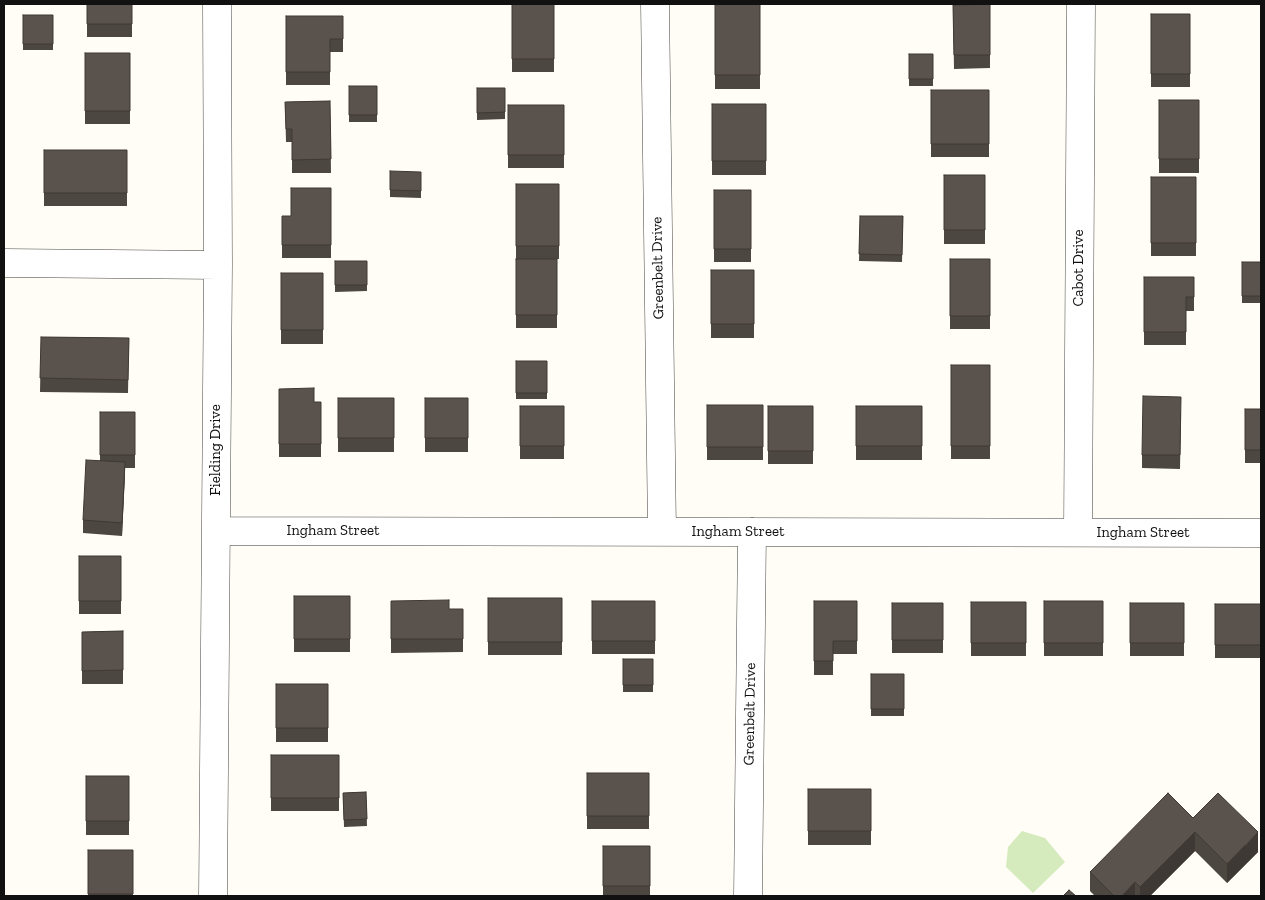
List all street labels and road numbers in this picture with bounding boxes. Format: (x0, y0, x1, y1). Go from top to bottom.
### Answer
street label: Greenbelt Drive (648, 217, 668, 319)
street label: Cabot Drive (1070, 230, 1088, 306)
street label: Fielding Drive (207, 404, 225, 496)
street label: Ingham Street (286, 522, 380, 540)
street label: Ingham Street (691, 523, 785, 541)
street label: Ingham Street (1096, 524, 1190, 542)
street label: Greenbelt Drive (740, 663, 760, 765)

